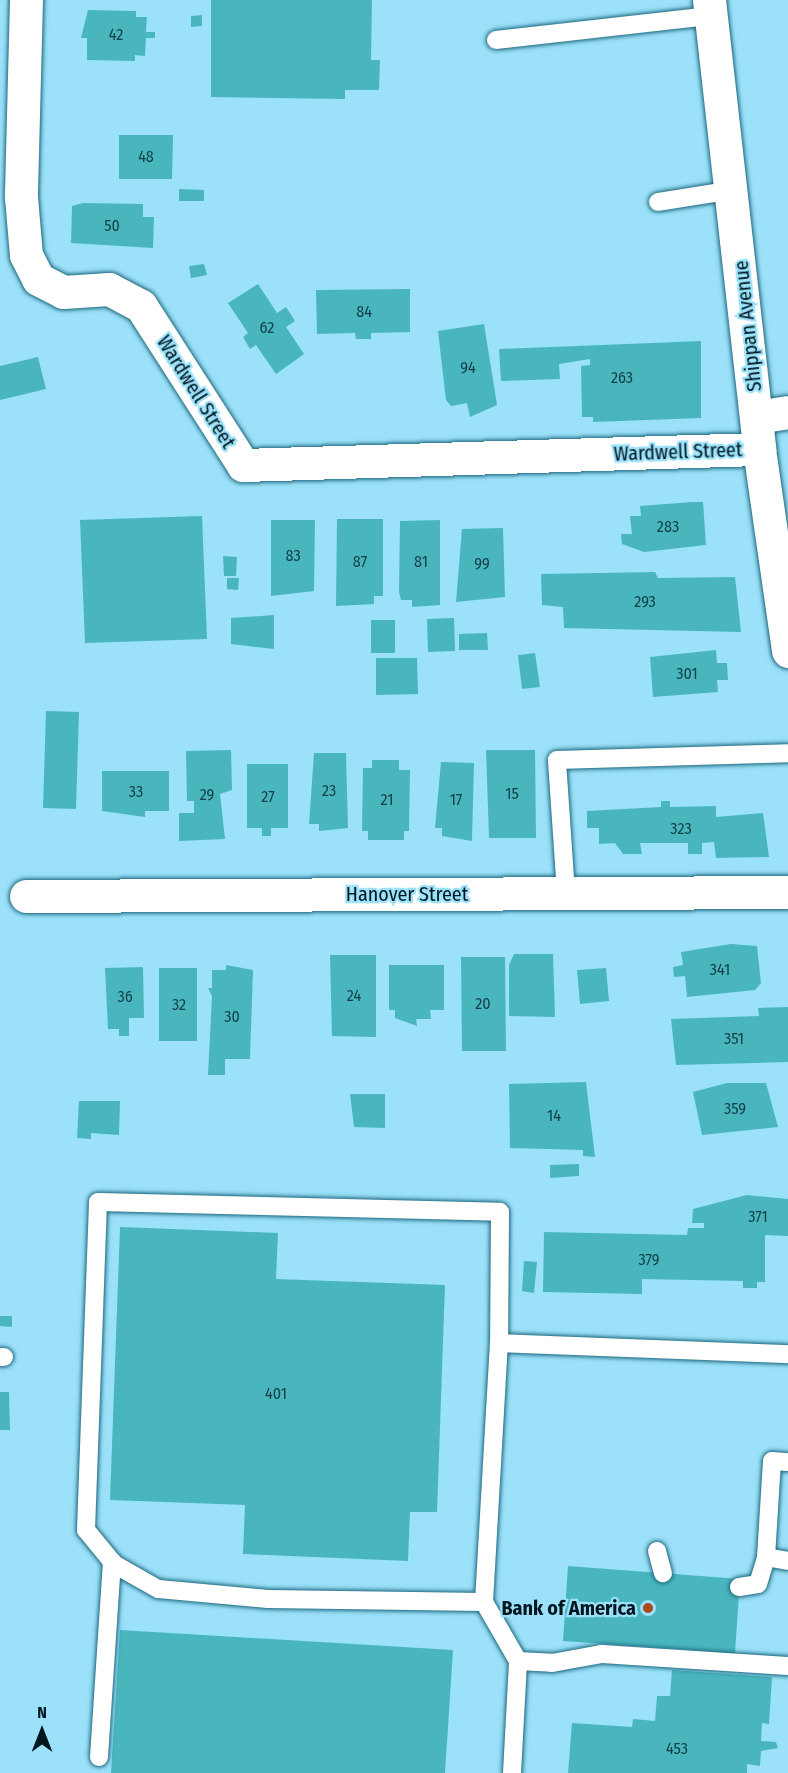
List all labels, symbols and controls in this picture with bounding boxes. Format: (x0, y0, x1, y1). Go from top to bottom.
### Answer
house number: 42 (109, 25, 123, 45)
house number: 48 (138, 147, 154, 167)
house number: 50 (104, 216, 120, 236)
street label: Shippan Avenue (729, 259, 767, 393)
house number: 84 (356, 302, 372, 322)
house number: 62 (260, 318, 274, 338)
street label: Wardwell Street (152, 331, 240, 453)
house number: 94 (460, 358, 476, 378)
house number: 263 (611, 368, 633, 388)
street label: Wardwell Street (613, 438, 743, 466)
house number: 283 (657, 517, 679, 537)
house number: 83 (285, 546, 301, 566)
house number: 87 (353, 552, 367, 572)
house number: 81 (414, 552, 428, 572)
house number: 99 (474, 554, 490, 574)
house number: 293 (634, 592, 656, 612)
house number: 301 (676, 664, 698, 684)
house number: 23 (322, 781, 336, 801)
house number: 33 (129, 782, 143, 802)
house number: 15 (505, 784, 519, 804)
house number: 29 (200, 785, 214, 805)
house number: 27 (261, 787, 275, 807)
house number: 21 (381, 790, 393, 810)
house number: 17 (450, 790, 462, 810)
house number: 323 (670, 819, 692, 839)
street label: Hanover Street (346, 882, 468, 906)
house number: 341 (710, 960, 730, 980)
house number: 24 (347, 986, 361, 1006)
house number: 36 (117, 987, 133, 1007)
house number: 20 (475, 994, 491, 1014)
house number: 32 (172, 995, 186, 1015)
house number: 30 (224, 1007, 240, 1027)
house number: 351 (724, 1029, 744, 1049)
house number: 359 (724, 1099, 746, 1119)
house number: 14 (547, 1106, 561, 1126)
house number: 371 (748, 1207, 768, 1227)
house number: 379 (638, 1250, 660, 1270)
house number: 401 (265, 1384, 287, 1404)
place label: Bank of America (501, 1596, 636, 1620)
marker: Bank of America (641, 1601, 655, 1615)
north arrow (12, 1701, 72, 1761)
text: N (37, 1703, 47, 1722)
house number: 453 (666, 1739, 688, 1759)

